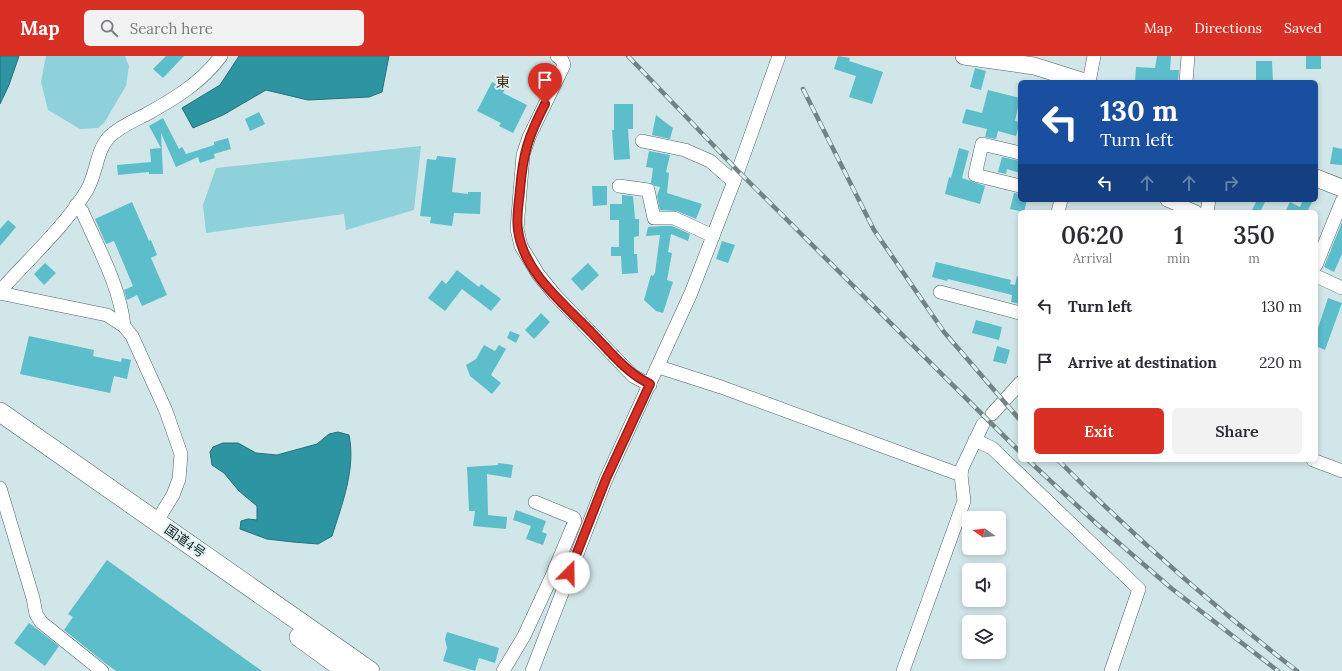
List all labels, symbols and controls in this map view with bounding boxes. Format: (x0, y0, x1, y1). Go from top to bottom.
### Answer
search box (84, 10, 364, 46)
text: Map (20, 16, 60, 40)
icon: search (98, 17, 120, 39)
text: Search here (130, 19, 213, 38)
text: Map (1144, 19, 1172, 37)
text: Directions (1194, 19, 1262, 37)
text: Saved (1284, 19, 1322, 37)
pin (528, 63, 562, 104)
icon: arrive (534, 69, 556, 91)
district label: 東 (496, 73, 510, 91)
text: 130 m (1100, 93, 1178, 129)
icon: left (1034, 96, 1086, 148)
text: Turn left (1100, 128, 1173, 151)
icon: left (1094, 172, 1116, 194)
icon: ahead (1136, 172, 1158, 194)
icon: ahead (1178, 172, 1200, 194)
icon: right (1220, 172, 1242, 194)
text: 06:20 (1061, 220, 1124, 251)
text: 1 (1174, 220, 1183, 251)
text: 350 (1233, 220, 1275, 251)
text: Arrival (1073, 250, 1112, 267)
text: min (1167, 250, 1190, 267)
text: m (1248, 250, 1260, 267)
icon: left (1034, 295, 1056, 317)
text: Turn left (1068, 297, 1132, 316)
text: 130 m (1262, 297, 1302, 316)
icon: arrive (1034, 351, 1056, 373)
text: Arrive at destination (1068, 353, 1217, 372)
text: 220 m (1259, 353, 1302, 372)
button: Exit (1034, 408, 1164, 454)
button: Share (1172, 408, 1302, 454)
north arrow (962, 511, 1006, 555)
map controls (962, 511, 1006, 659)
street label: 国道4号 (161, 521, 209, 561)
position arrow (548, 552, 590, 594)
button: sound (962, 563, 1006, 607)
button: layers (962, 615, 1006, 659)

